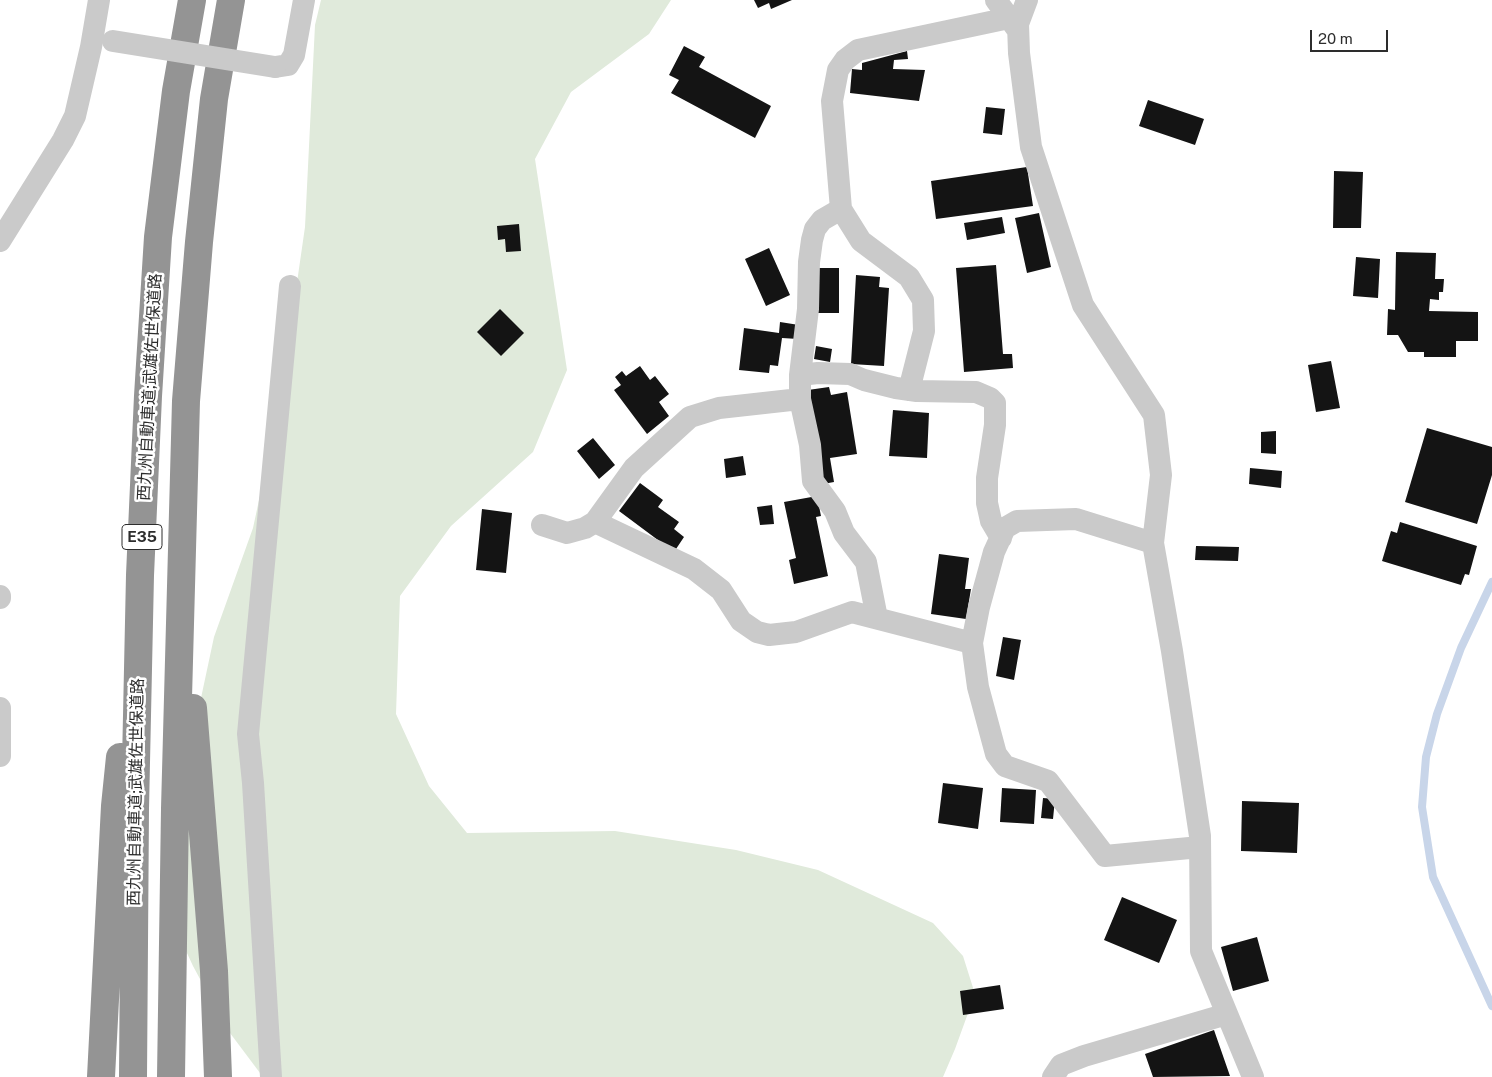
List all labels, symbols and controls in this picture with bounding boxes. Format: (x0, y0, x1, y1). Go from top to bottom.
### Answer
scale bar (1312, 20, 1390, 52)
text: 20 m (1318, 30, 1353, 47)
street label: 西九州自動車道;武雄佐世保道路 (134, 273, 166, 501)
road number: E35 (122, 524, 162, 550)
street label: 西九州自動車道;武雄佐世保道路 (124, 678, 148, 906)

